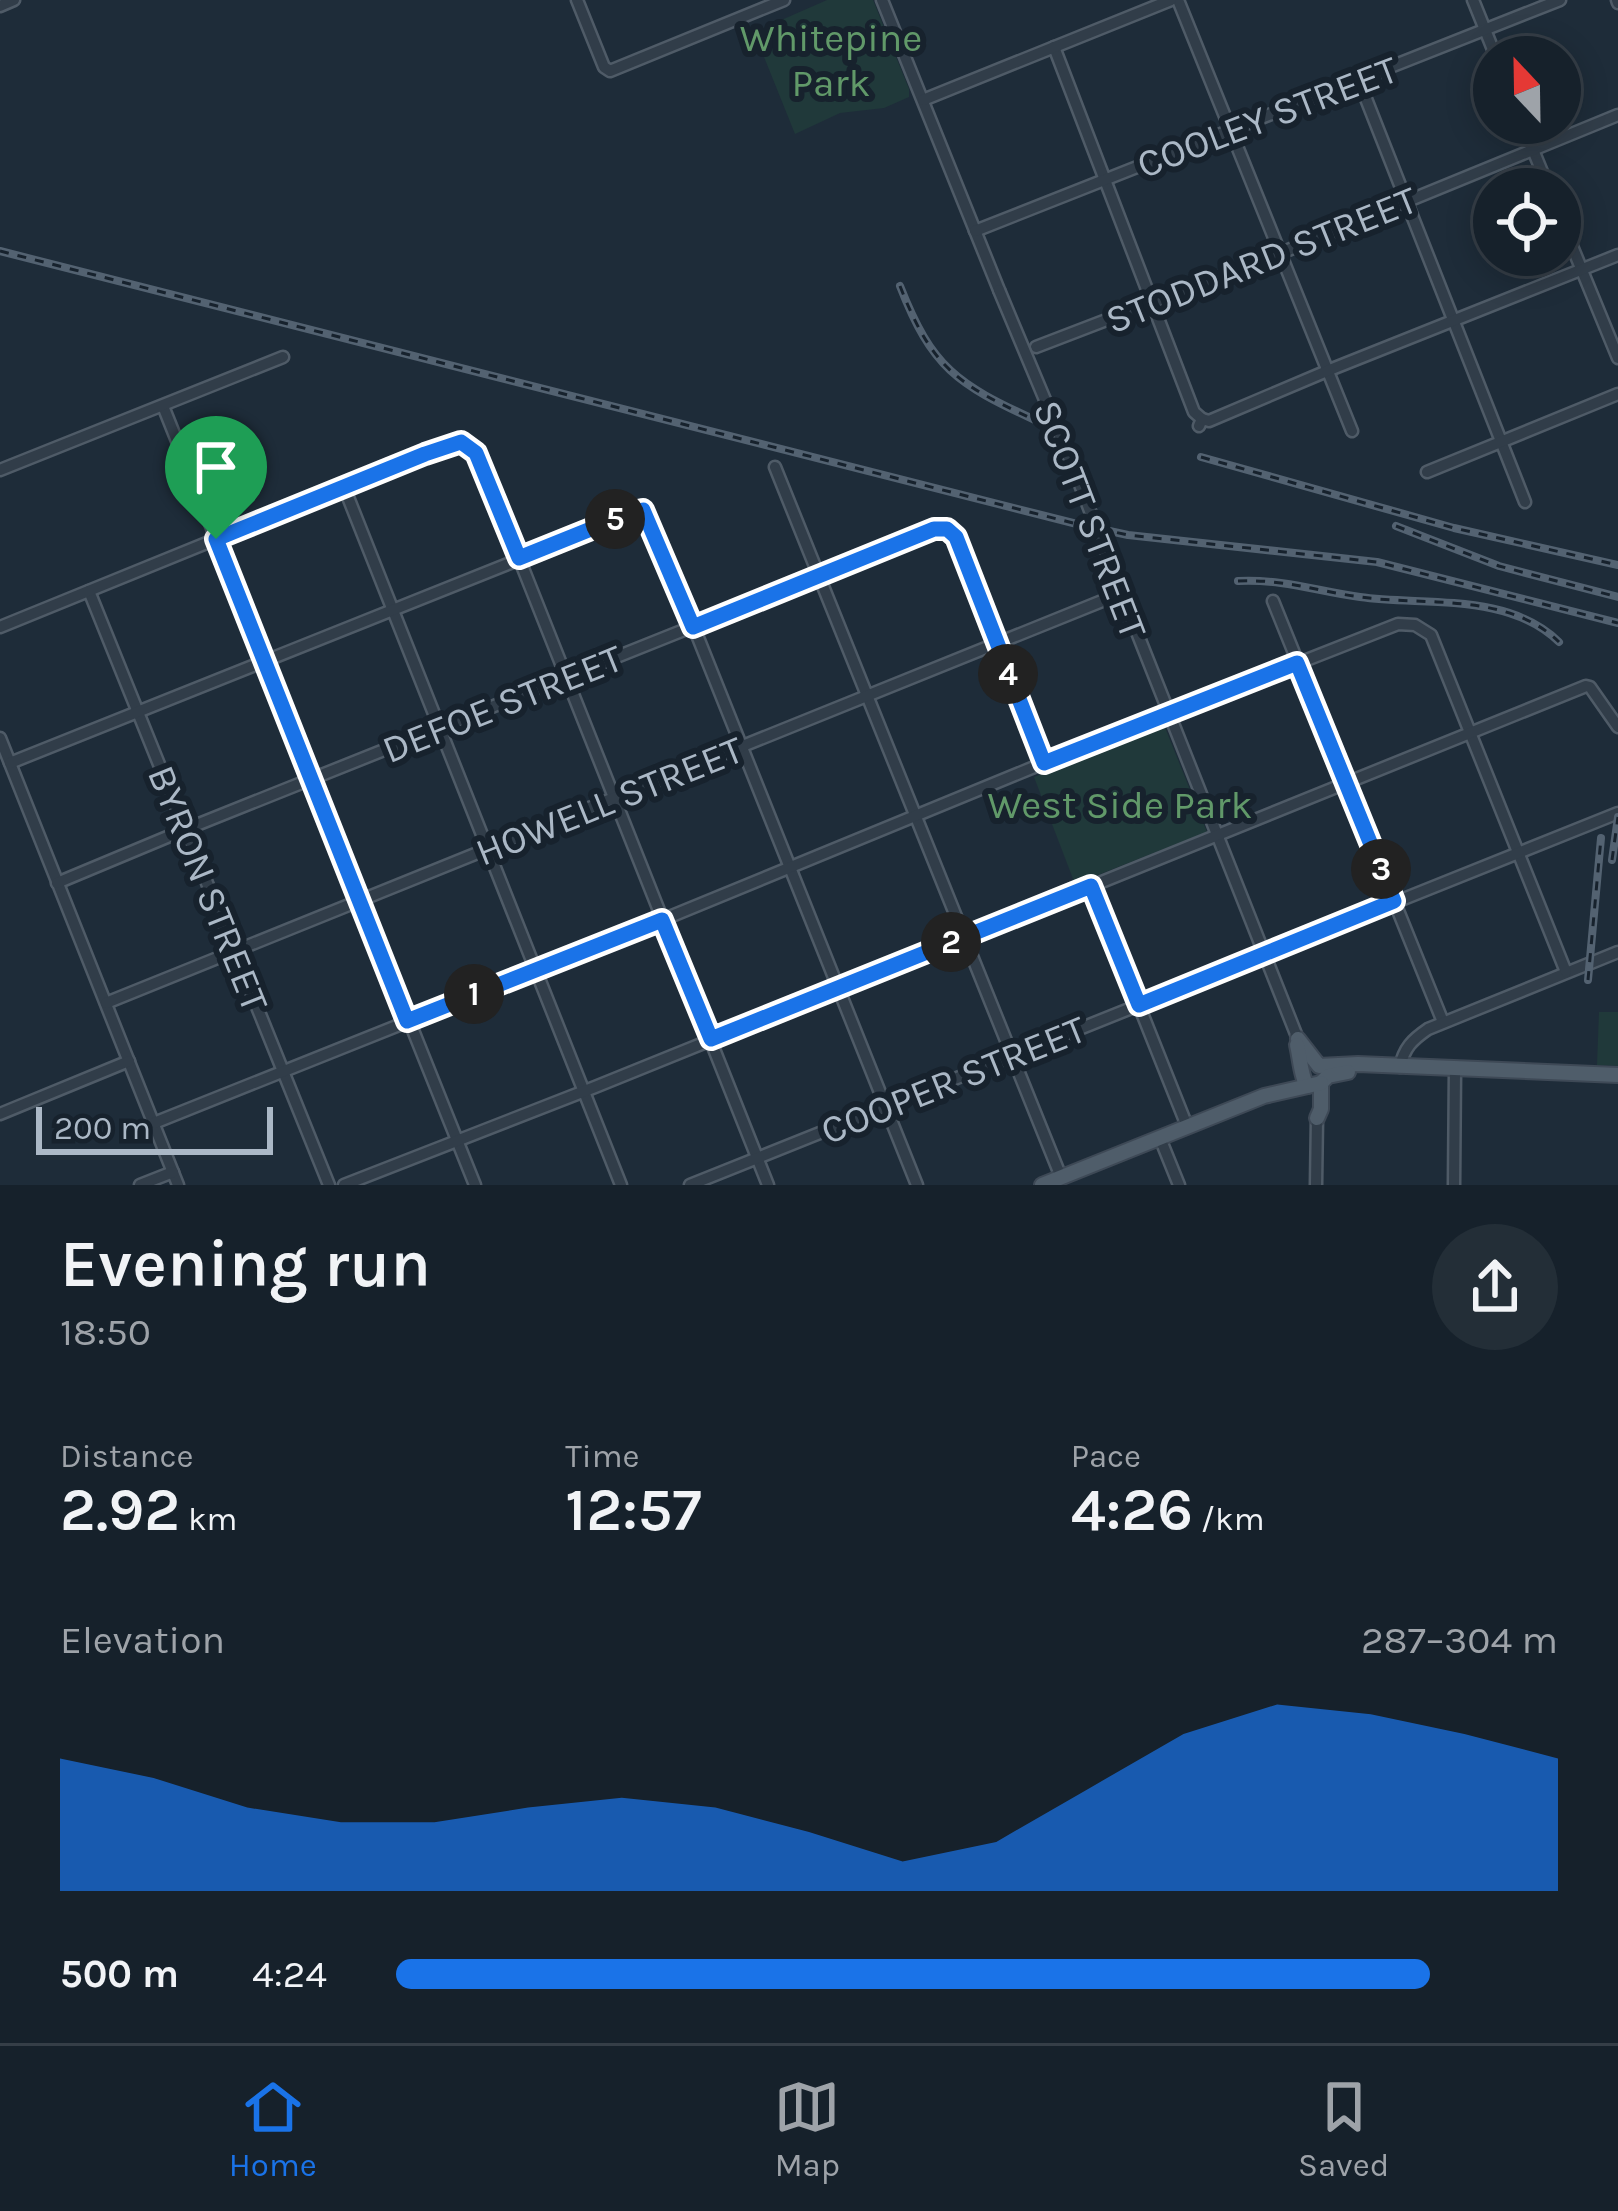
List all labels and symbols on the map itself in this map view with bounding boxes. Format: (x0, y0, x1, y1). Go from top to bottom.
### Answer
park label: Whitepine Park (740, 15, 922, 106)
north arrow (1473, 36, 1581, 144)
street label: COOLEY STREET (1131, 46, 1405, 188)
street label: STODDARD STREET (1099, 176, 1424, 343)
street label: SCOTT STREET (1024, 394, 1157, 645)
pin (165, 416, 267, 539)
pin: 5 (585, 489, 645, 549)
street label: DEFOE STREET (376, 635, 630, 773)
pin: 4 (978, 644, 1038, 704)
street label: HOWELL STREET (469, 726, 750, 875)
street label: BYRON STREET (138, 759, 278, 1018)
park label: West Side Park (988, 782, 1252, 828)
pin: 3 (1351, 839, 1411, 899)
pin: 2 (921, 912, 981, 972)
pin: 1 (444, 964, 504, 1024)
street label: COOPER STREET (814, 1006, 1093, 1154)
scale bar (36, 1101, 273, 1154)

